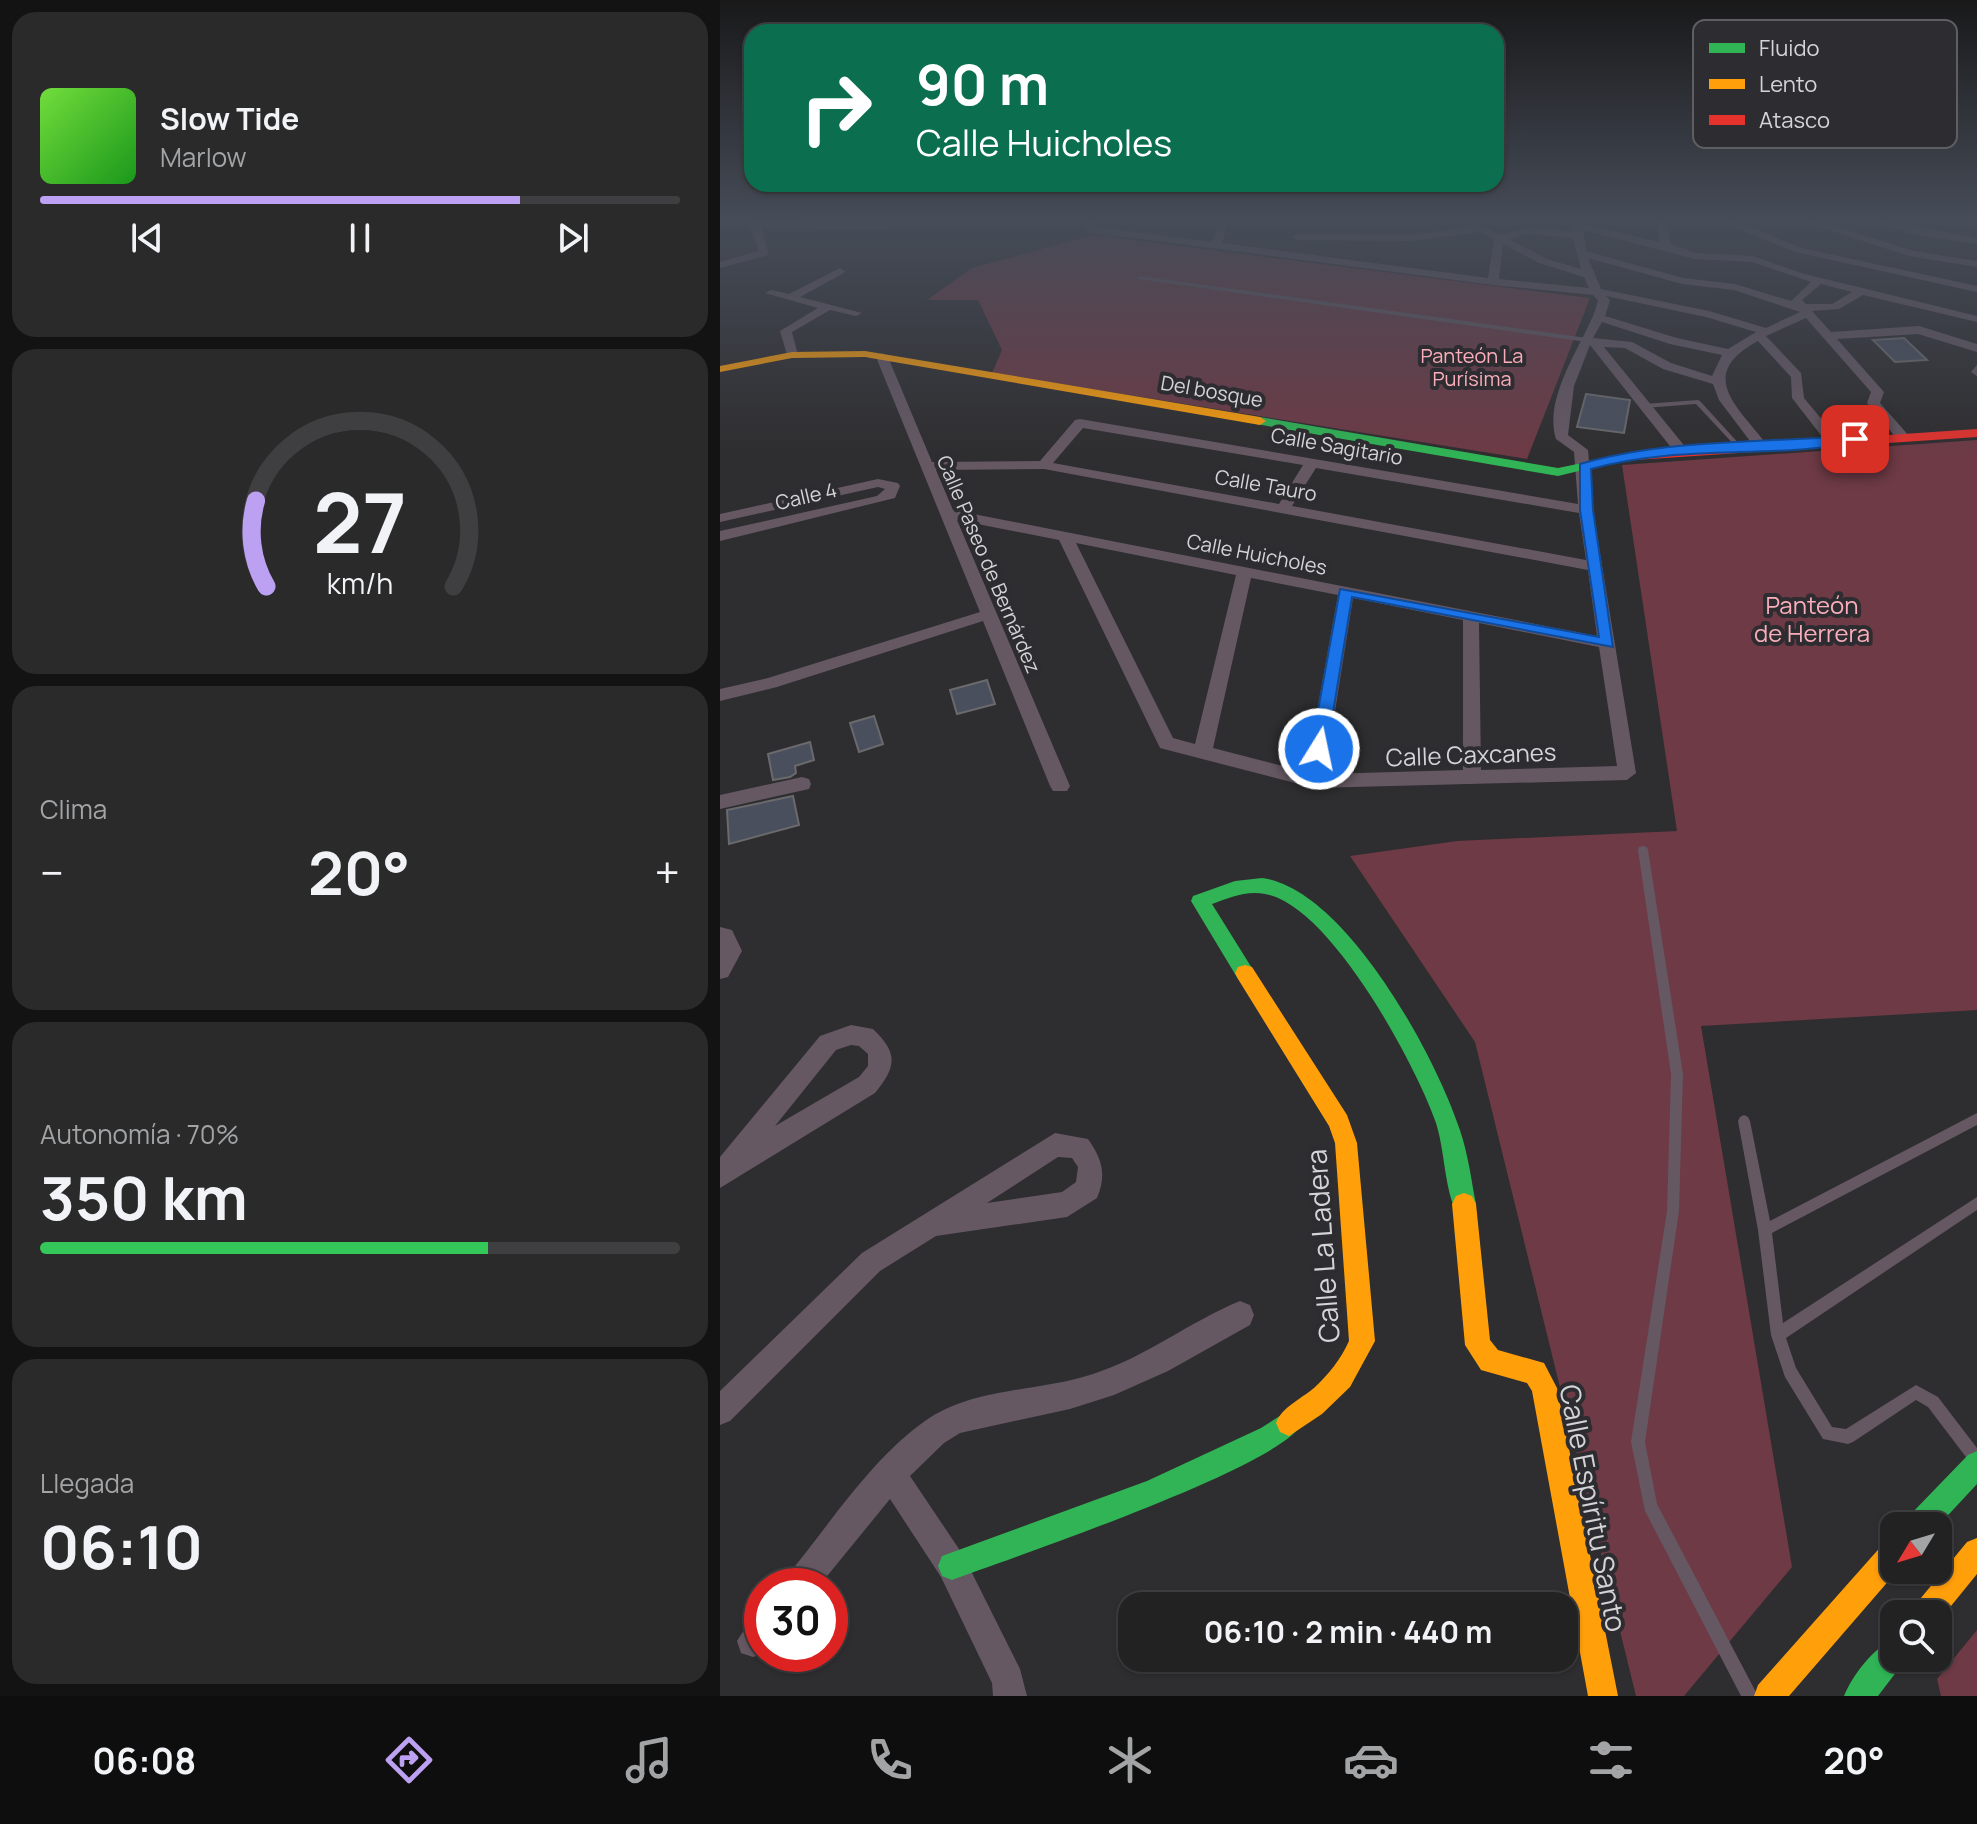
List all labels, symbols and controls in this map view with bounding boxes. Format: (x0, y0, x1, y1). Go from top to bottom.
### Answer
legend (1693, 20, 1957, 148)
text: Fluido (1759, 33, 1819, 63)
text: 90 m (916, 45, 1049, 122)
icon: right (784, 56, 888, 160)
text: Lento (1759, 69, 1817, 99)
text: Slow Tide (160, 98, 299, 139)
text: Atasco (1759, 105, 1830, 135)
text: Calle Huicholes (916, 118, 1172, 167)
text: Marlow (160, 139, 247, 175)
icon: previous (125, 216, 169, 260)
icon: pause (338, 216, 382, 260)
icon: next (551, 216, 595, 260)
park label: Panteón La Purísima (1421, 342, 1523, 392)
street label: Del bosque (1159, 369, 1265, 413)
pin (1821, 405, 1889, 473)
icon: arrive (1833, 417, 1877, 461)
street label: Calle Sagitario (1269, 421, 1405, 471)
street label: Calle Paseo de Bernárdez (931, 451, 1047, 677)
street label: Calle Tauro (1213, 463, 1319, 507)
text: 27 (313, 464, 407, 578)
street label: Calle 4 (773, 476, 839, 516)
street label: Calle Huicholes (1185, 527, 1329, 581)
text: km/h (327, 564, 393, 603)
park label: Panteón de Herrera (1754, 588, 1870, 649)
position arrow (1277, 707, 1361, 791)
street label: Calle Caxcanes (1385, 735, 1557, 773)
text: Clima (40, 791, 107, 827)
text: 20° (308, 831, 410, 913)
text: − (40, 842, 64, 902)
text: + (655, 842, 680, 902)
text: Autonomía · 70% (40, 1116, 239, 1152)
street label: Calle La Ladera (1296, 1148, 1348, 1344)
text: 350 km (40, 1156, 248, 1238)
street label: Calle Espíritu Santo (1551, 1381, 1637, 1635)
text: Llegada (40, 1465, 134, 1501)
text: 06:10 (40, 1505, 203, 1587)
north arrow (1880, 1512, 1952, 1584)
map controls (1880, 1512, 1952, 1672)
speed limit sign: 30 (744, 1568, 848, 1672)
button: search (1880, 1600, 1952, 1672)
text: 06:10 · 2 min · 440 m (1204, 1611, 1492, 1652)
icon: directions (381, 1732, 437, 1788)
icon: music (621, 1732, 677, 1788)
icon: phone (862, 1732, 918, 1788)
icon: climate (1102, 1732, 1158, 1788)
icon: car (1343, 1732, 1399, 1788)
icon: filters (1583, 1732, 1639, 1788)
text: 06:08 (92, 1736, 196, 1785)
text: 20° (1823, 1736, 1885, 1785)

